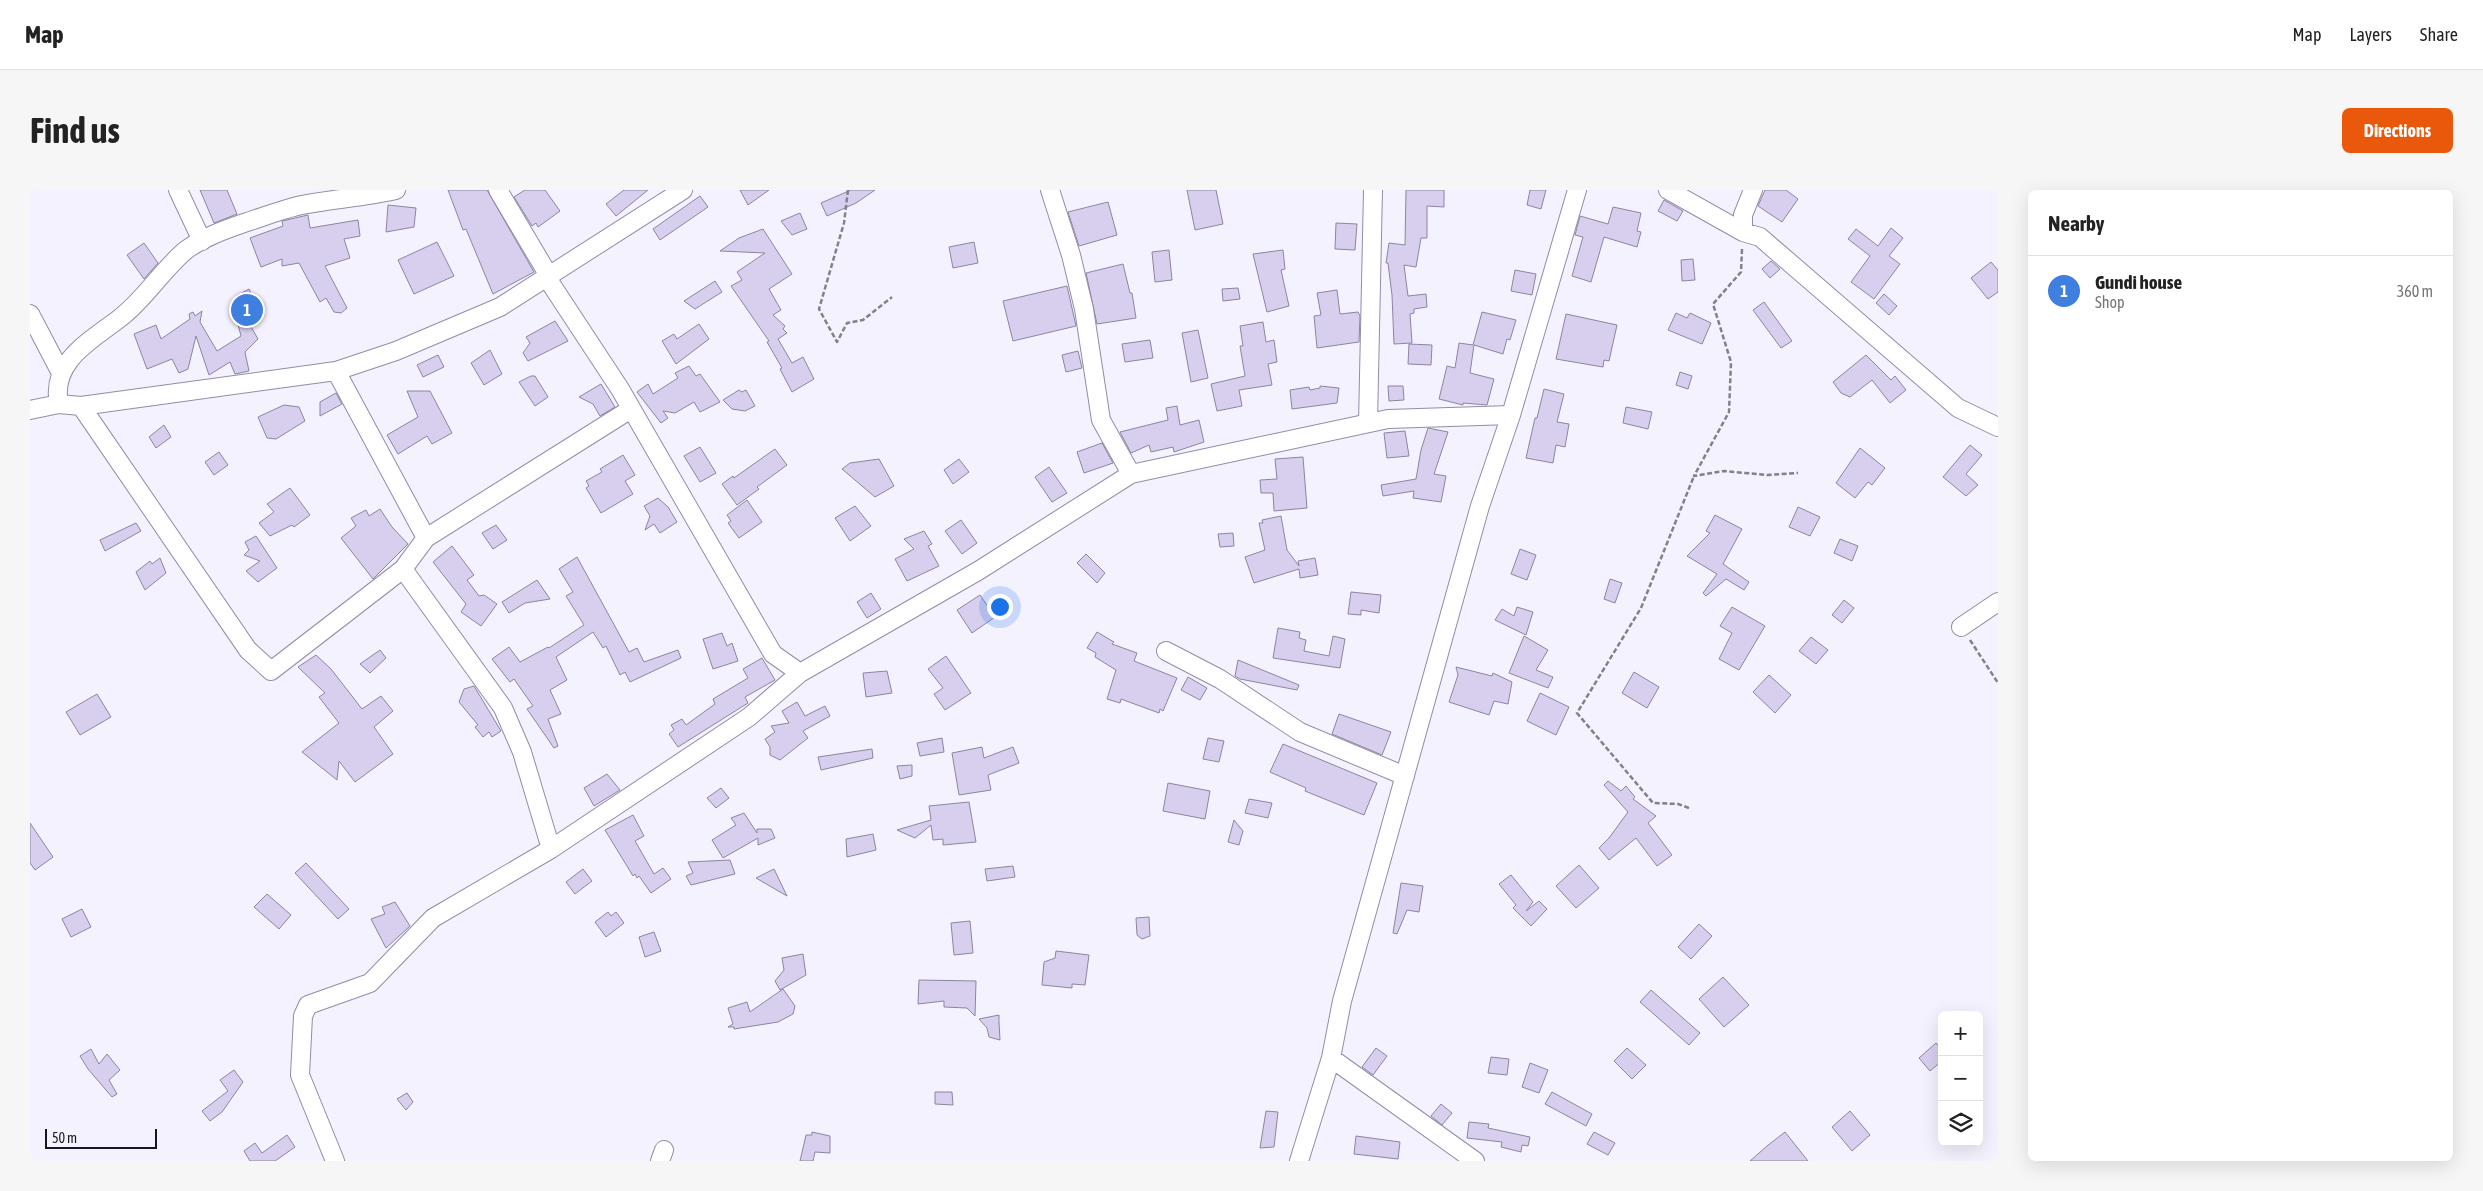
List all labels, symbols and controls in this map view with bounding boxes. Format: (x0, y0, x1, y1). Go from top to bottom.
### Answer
text: Map (25, 21, 64, 48)
text: Map (2292, 24, 2321, 45)
text: Layers (2349, 24, 2392, 45)
text: Share (2420, 24, 2458, 45)
button: Directions (2342, 108, 2453, 153)
text: Find us (30, 110, 120, 150)
text: Nearby (2048, 211, 2104, 235)
text: Gundi house (2095, 271, 2182, 293)
text: 1 (2060, 282, 2068, 300)
text: 360 m (2397, 282, 2433, 300)
pin: 1 (231, 291, 263, 329)
text: Shop (2095, 293, 2125, 311)
your location (987, 594, 1013, 620)
map controls (1938, 1011, 1983, 1146)
button: + (1938, 1011, 1983, 1056)
button: − (1938, 1056, 1983, 1101)
button: layers (1938, 1101, 1983, 1146)
scale bar (45, 1126, 158, 1149)
text: 50 m (52, 1130, 77, 1146)

